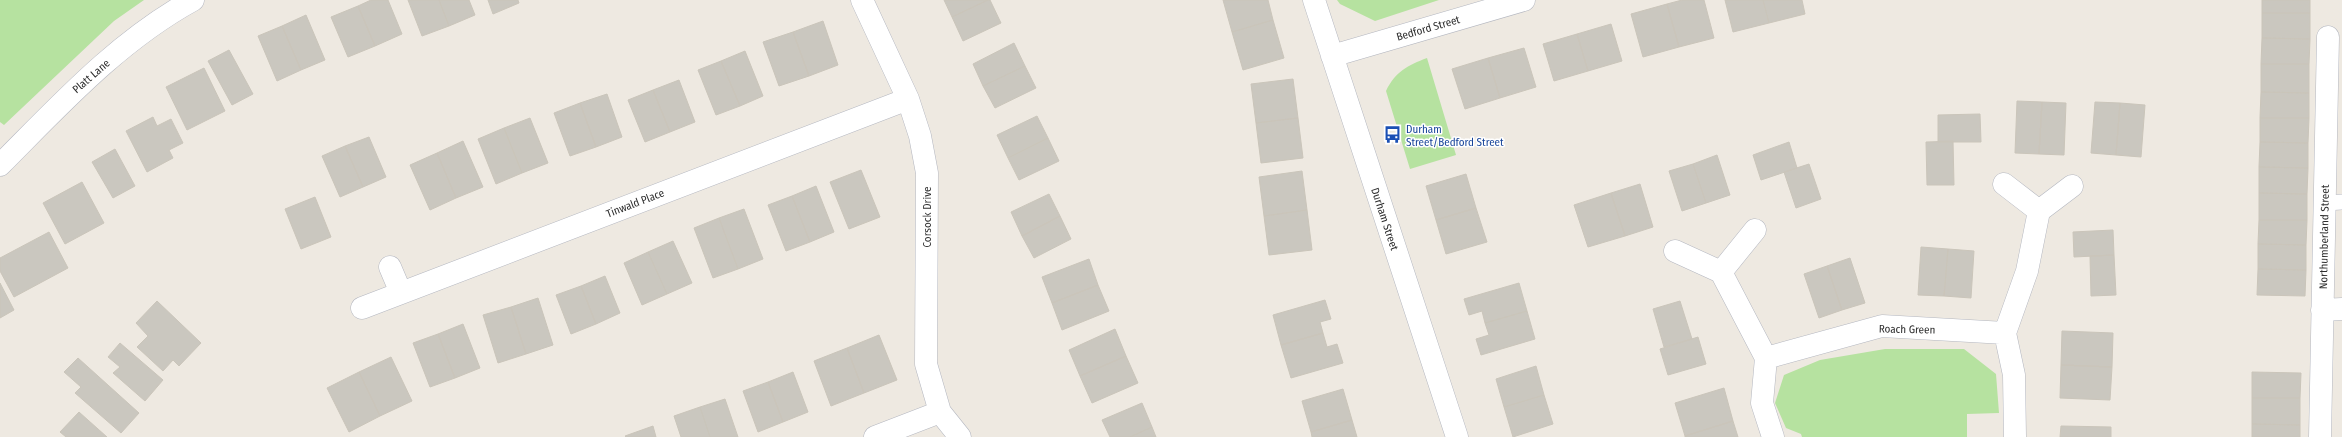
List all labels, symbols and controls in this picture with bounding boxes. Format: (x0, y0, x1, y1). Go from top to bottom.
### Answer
street label: Bedford Street (1395, 13, 1462, 44)
street label: Platt Lane (70, 57, 113, 96)
place label: Durham Street/Bedford Street (1406, 123, 1504, 149)
bus stop icon: Durham Street/Bedford Street (1383, 125, 1403, 145)
street label: Northumberland Street (2317, 184, 2332, 289)
street label: Tinwald Place (604, 186, 666, 220)
street label: Corsock Drive (921, 186, 934, 248)
street label: Durham Street (1368, 186, 1401, 253)
street label: Roach Green (1879, 323, 1935, 336)

